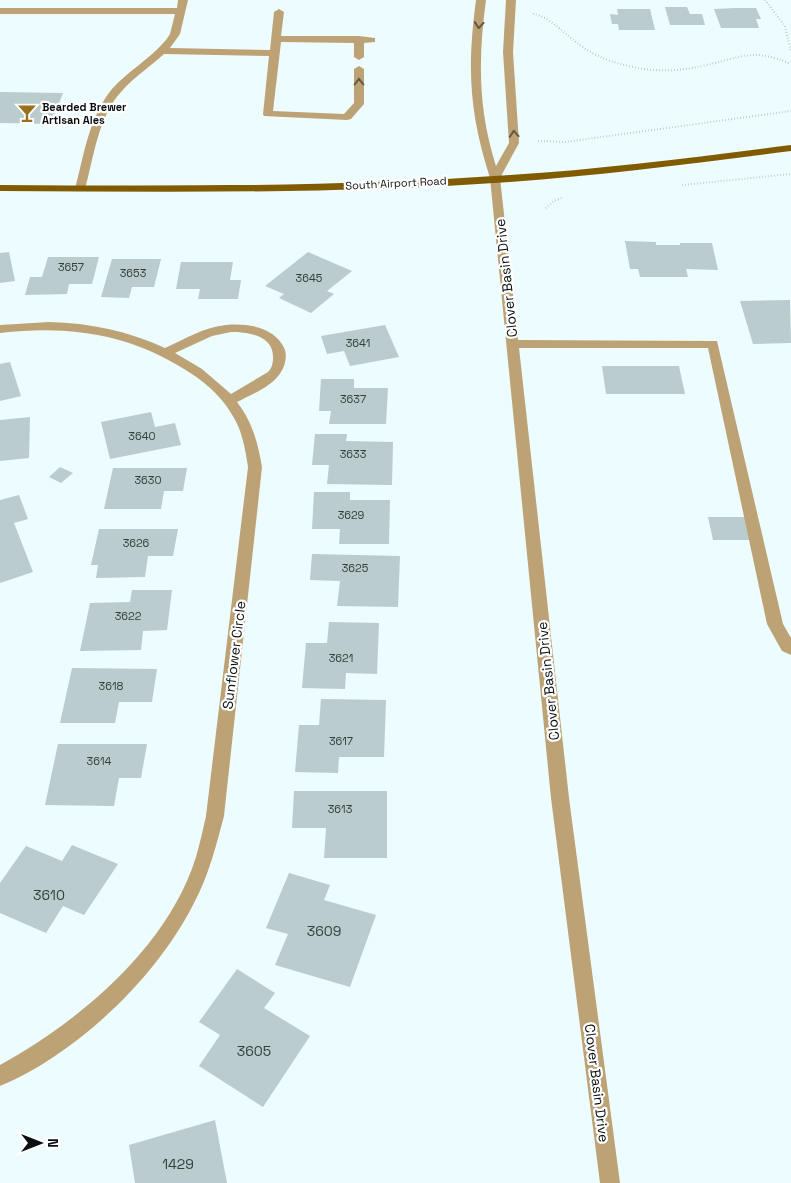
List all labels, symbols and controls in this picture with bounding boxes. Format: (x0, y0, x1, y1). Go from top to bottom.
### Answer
one-way arrow (474, 21, 485, 29)
one-way arrow (354, 78, 364, 86)
place label: Bearded Brewer Artisan Ales (42, 100, 127, 127)
bar icon: Bearded Brewer Artisan Ales (16, 102, 38, 124)
one-way arrow (508, 130, 519, 138)
street label: South Airport Road (345, 173, 447, 193)
street label: Clover Basin Drive (491, 218, 521, 338)
house number: 3657 (58, 260, 84, 274)
house number: 3653 (120, 266, 147, 280)
house number: 3645 (296, 271, 323, 285)
house number: 3641 (346, 336, 370, 350)
house number: 3637 (340, 392, 366, 406)
house number: 3640 (128, 429, 156, 443)
house number: 3633 (340, 447, 367, 461)
house number: 3630 (134, 473, 162, 487)
house number: 3629 (338, 508, 365, 522)
house number: 3626 (123, 536, 150, 550)
house number: 3625 (342, 561, 369, 575)
street label: Sunflower Circle (218, 600, 250, 710)
house number: 3622 (115, 609, 142, 623)
street label: Clover Basin Drive (533, 621, 563, 741)
house number: 3621 (329, 651, 353, 665)
house number: 3618 (99, 679, 124, 693)
house number: 3617 (329, 734, 353, 748)
house number: 3614 (87, 754, 112, 768)
house number: 3613 (328, 802, 353, 816)
house number: 3610 (33, 886, 65, 904)
house number: 3609 (307, 922, 341, 940)
street label: Clover Basin Drive (581, 1023, 613, 1143)
house number: 3605 (237, 1042, 271, 1060)
north arrow (15, 1118, 65, 1168)
text: N (44, 1138, 62, 1148)
house number: 1429 (162, 1155, 194, 1173)

